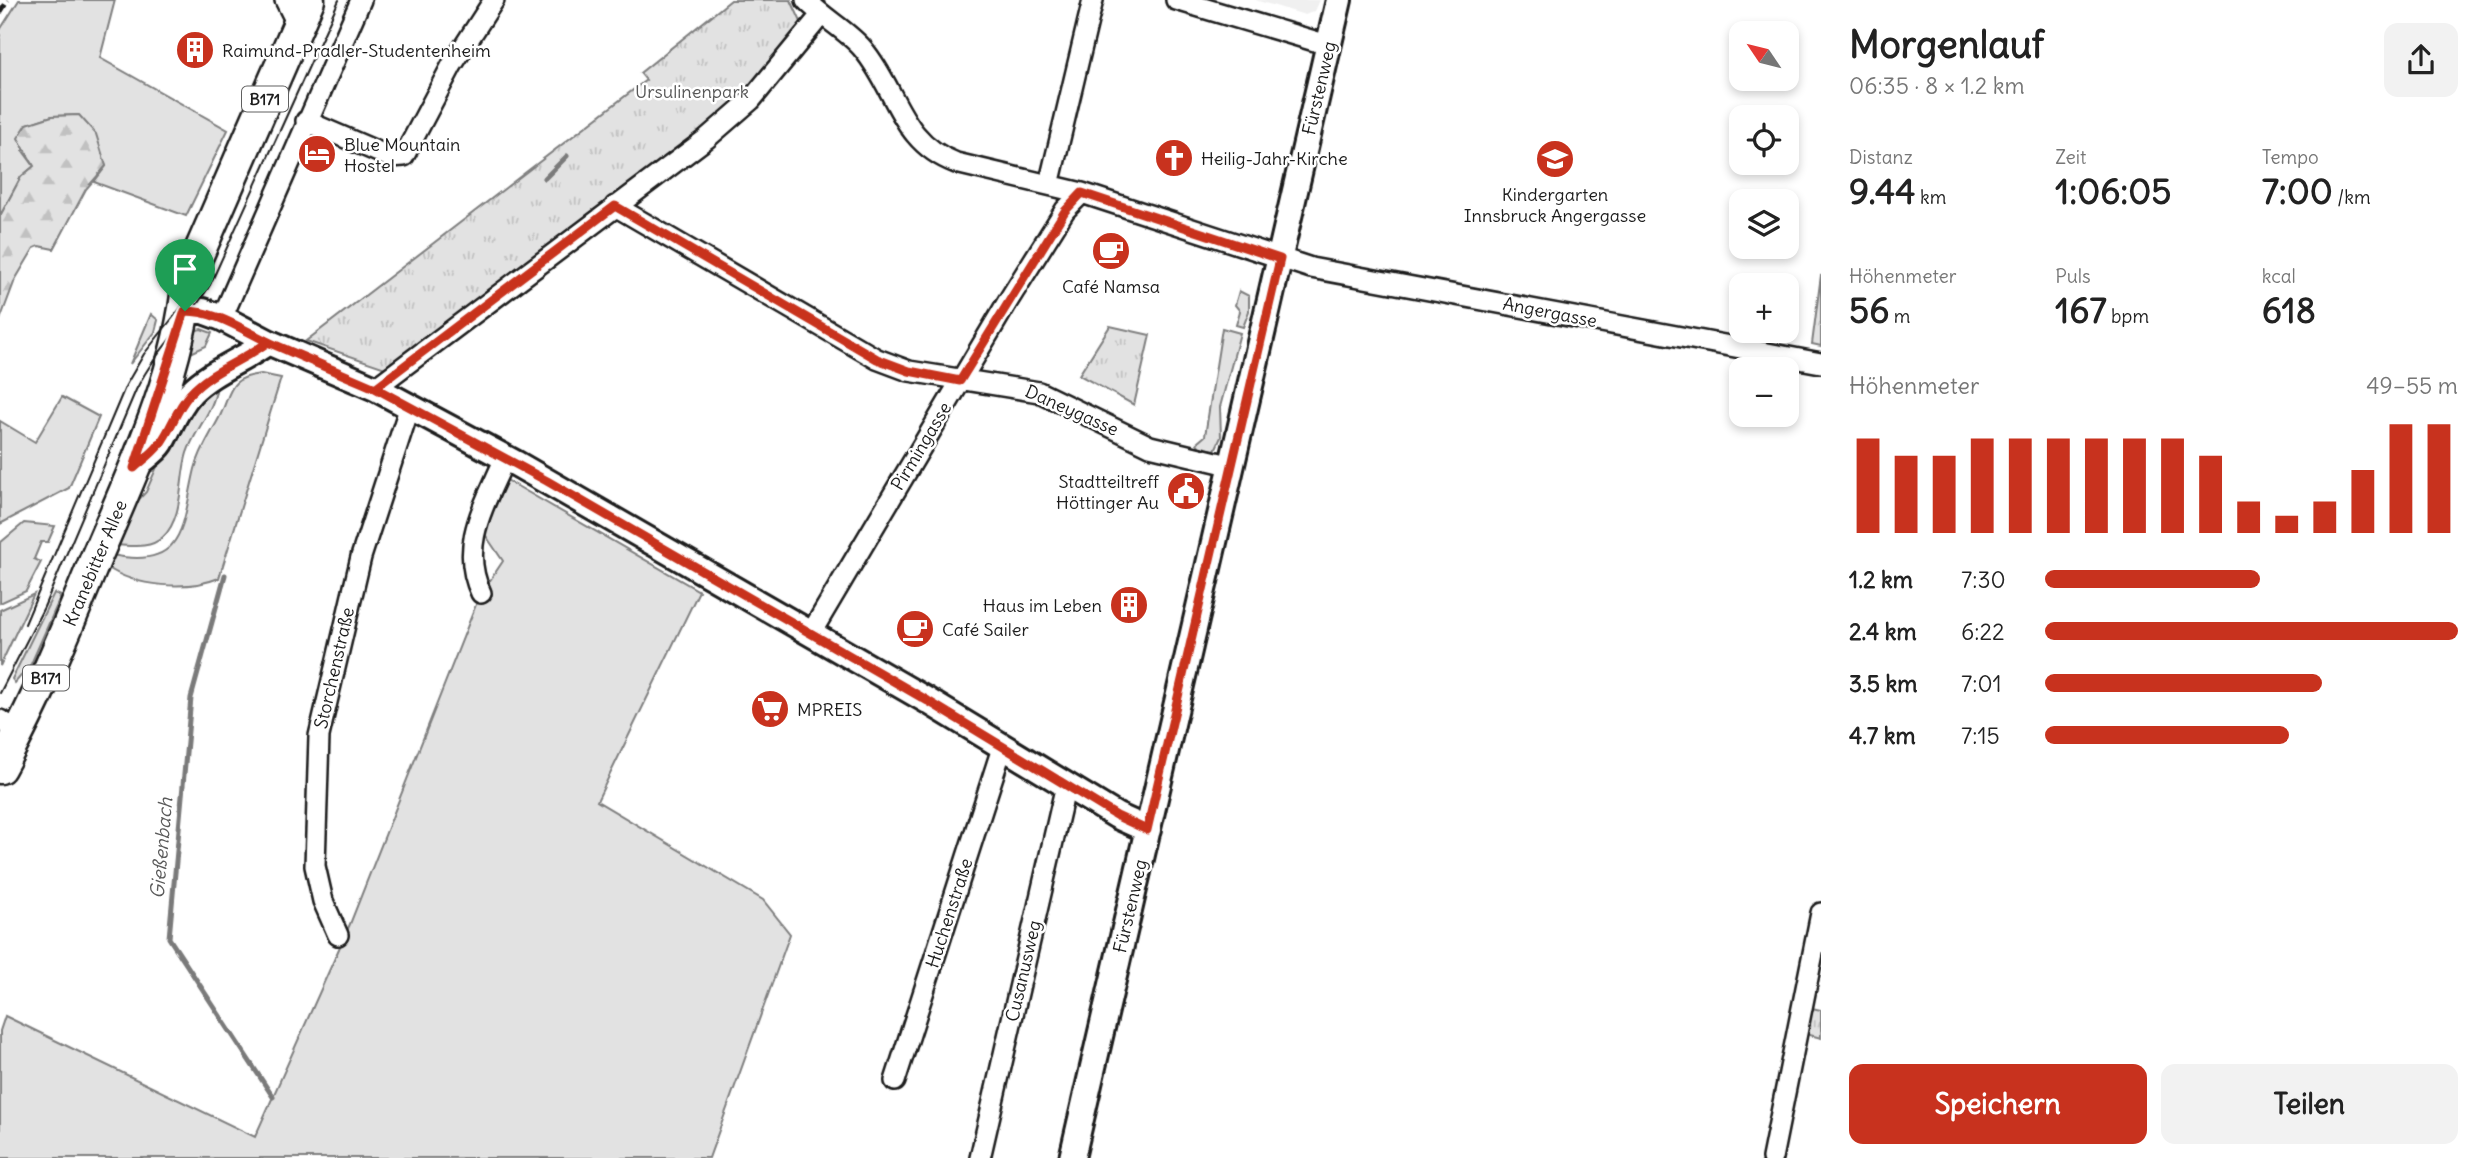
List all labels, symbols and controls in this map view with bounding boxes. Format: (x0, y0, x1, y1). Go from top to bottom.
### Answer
north arrow (1729, 21, 1799, 91)
map controls (1729, 21, 1799, 427)
text: Morgenlauf (1849, 21, 2044, 68)
button: share (2384, 23, 2458, 97)
building icon: Raimund-Pradler-Studentenheim (174, 29, 216, 71)
place label: Raimund-Pradler-Studentenheim (222, 39, 491, 62)
street label: Fürstenweg (1297, 39, 1341, 137)
text: 06:35 · 8 × 1.2 km (1849, 71, 2025, 100)
park label: Ursulinenpark (635, 80, 749, 103)
road number: B171 (242, 86, 288, 111)
button: locate (1729, 105, 1799, 175)
hotel icon: Blue Mountain Hostel (296, 133, 338, 175)
place label: Blue Mountain Hostel (344, 133, 460, 177)
church icon: Heilig-Jahr-Kirche (1153, 137, 1195, 179)
school or university icon: Kindergarten Innsbruck Angergasse (1534, 138, 1576, 180)
text: Distanz (1849, 145, 1913, 169)
text: Zeit (2055, 145, 2086, 169)
text: Tempo (2262, 145, 2319, 169)
place label: Heilig-Jahr-Kirche (1201, 147, 1348, 170)
text: 9.44 (1849, 169, 1915, 213)
text: 1:06:05 (2055, 169, 2171, 213)
text: 7:00 (2262, 169, 2333, 213)
place label: Kindergarten Innsbruck Angergasse (1464, 183, 1646, 227)
text: km (1915, 185, 1946, 209)
text: /km (2333, 185, 2371, 209)
button: layers (1729, 189, 1799, 259)
cafe icon: Café Namsa (1090, 230, 1132, 272)
pin (155, 239, 215, 311)
icon: arrive (166, 250, 204, 288)
text: Höhenmeter (1849, 264, 1957, 288)
text: Puls (2055, 264, 2091, 288)
text: kcal (2262, 264, 2296, 288)
button: + (1729, 273, 1799, 343)
place label: Café Namsa (1062, 275, 1160, 298)
text: 56 (1849, 288, 1889, 332)
text: 167 (2055, 288, 2107, 332)
text: 618 (2262, 288, 2316, 332)
street label: Angergasse (1501, 292, 1599, 332)
text: m (1889, 304, 1911, 328)
text: bpm (2107, 304, 2149, 328)
button: − (1729, 357, 1799, 427)
text: Höhenmeter (1849, 371, 1979, 400)
text: 49–55 m (2366, 371, 2458, 400)
street label: Daneygasse (1022, 379, 1122, 441)
street label: Pirmingasse (886, 398, 956, 494)
place label: Stadtteiltreff Höttinger Au (1056, 470, 1160, 514)
public building icon: Stadtteiltreff Höttinger Au (1165, 470, 1207, 512)
street label: Kranebitter Allee (58, 496, 132, 630)
text: 1.2 km (1849, 565, 1913, 594)
text: 7:30 (1961, 565, 2006, 594)
building icon: Haus im Leben (1108, 584, 1150, 626)
place label: Haus im Leben (983, 594, 1102, 617)
street label: Storchenstraße (309, 605, 359, 731)
cafe icon: Café Sailer (894, 608, 936, 650)
text: 2.4 km (1849, 617, 1917, 646)
text: 6:22 (1961, 617, 2005, 646)
place label: Café Sailer (942, 618, 1029, 641)
road number: B171 (23, 666, 69, 691)
text: 3.5 km (1849, 669, 1917, 698)
text: 7:01 (1961, 669, 2002, 698)
supermarket icon: MPREIS (749, 688, 791, 730)
place label: MPREIS (797, 698, 862, 721)
text: 4.7 km (1849, 721, 1916, 750)
text: 7:15 (1961, 721, 2000, 750)
water label: Gießenbach (145, 795, 177, 900)
street label: Huchenstraße (920, 855, 978, 971)
street label: Fürstenweg (1108, 857, 1152, 955)
street label: Cusanusweg (1000, 918, 1046, 1024)
button: Speichern (1849, 1064, 2147, 1144)
button: Teilen (2161, 1064, 2458, 1144)

